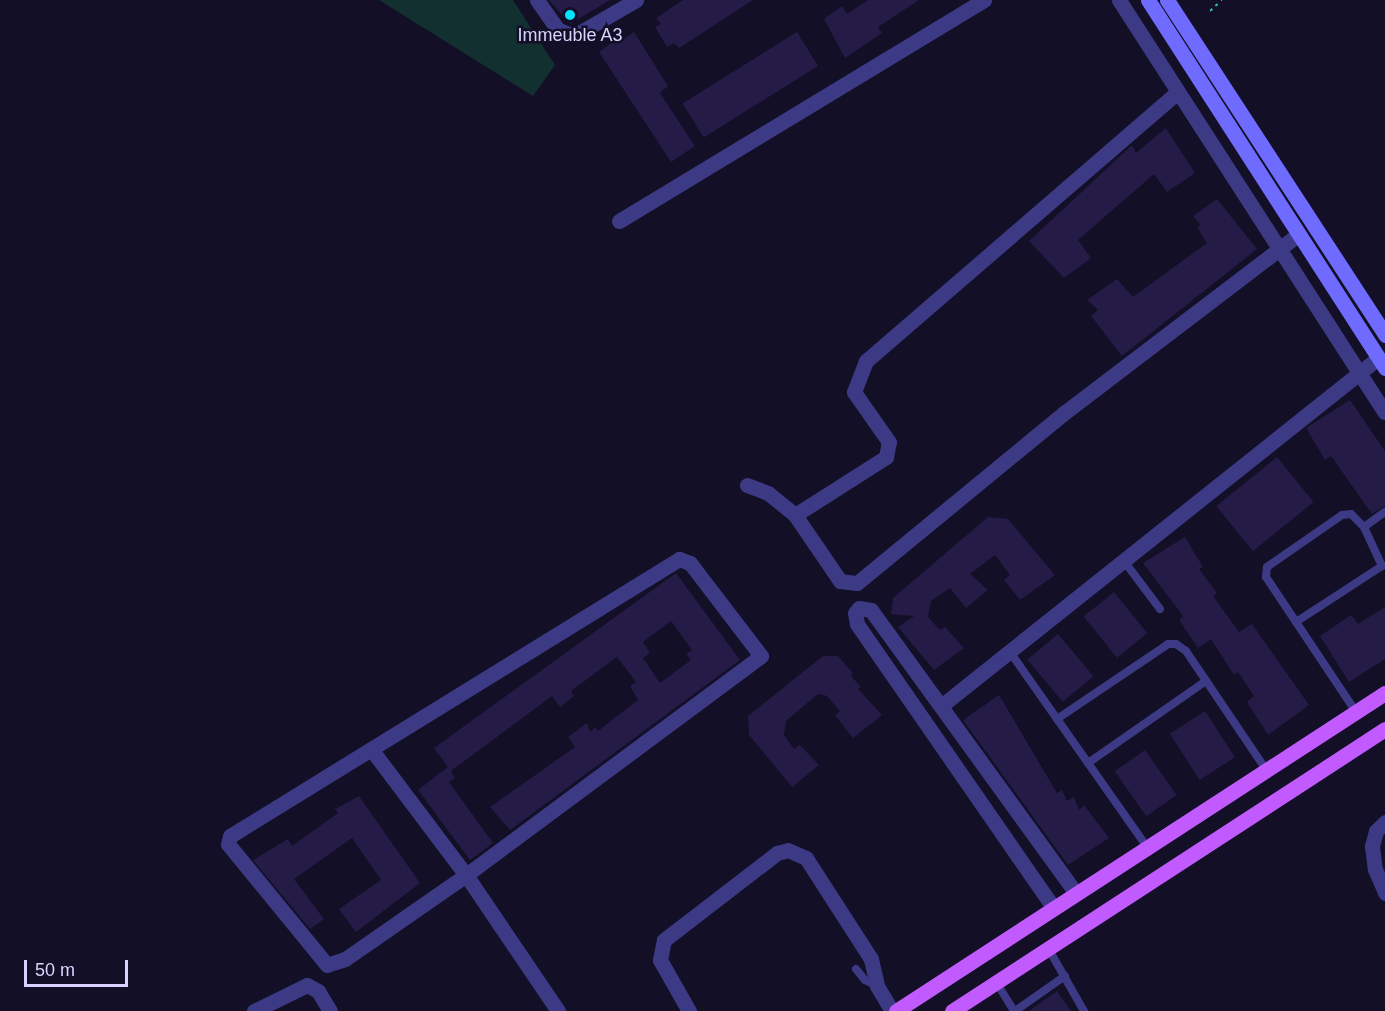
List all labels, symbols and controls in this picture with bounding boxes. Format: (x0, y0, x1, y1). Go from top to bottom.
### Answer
marker: Immeuble A3 (563, 8, 577, 22)
place label: Immeuble A3 (517, 24, 623, 46)
scale bar (27, 948, 130, 986)
text: 50 m (35, 960, 75, 980)

